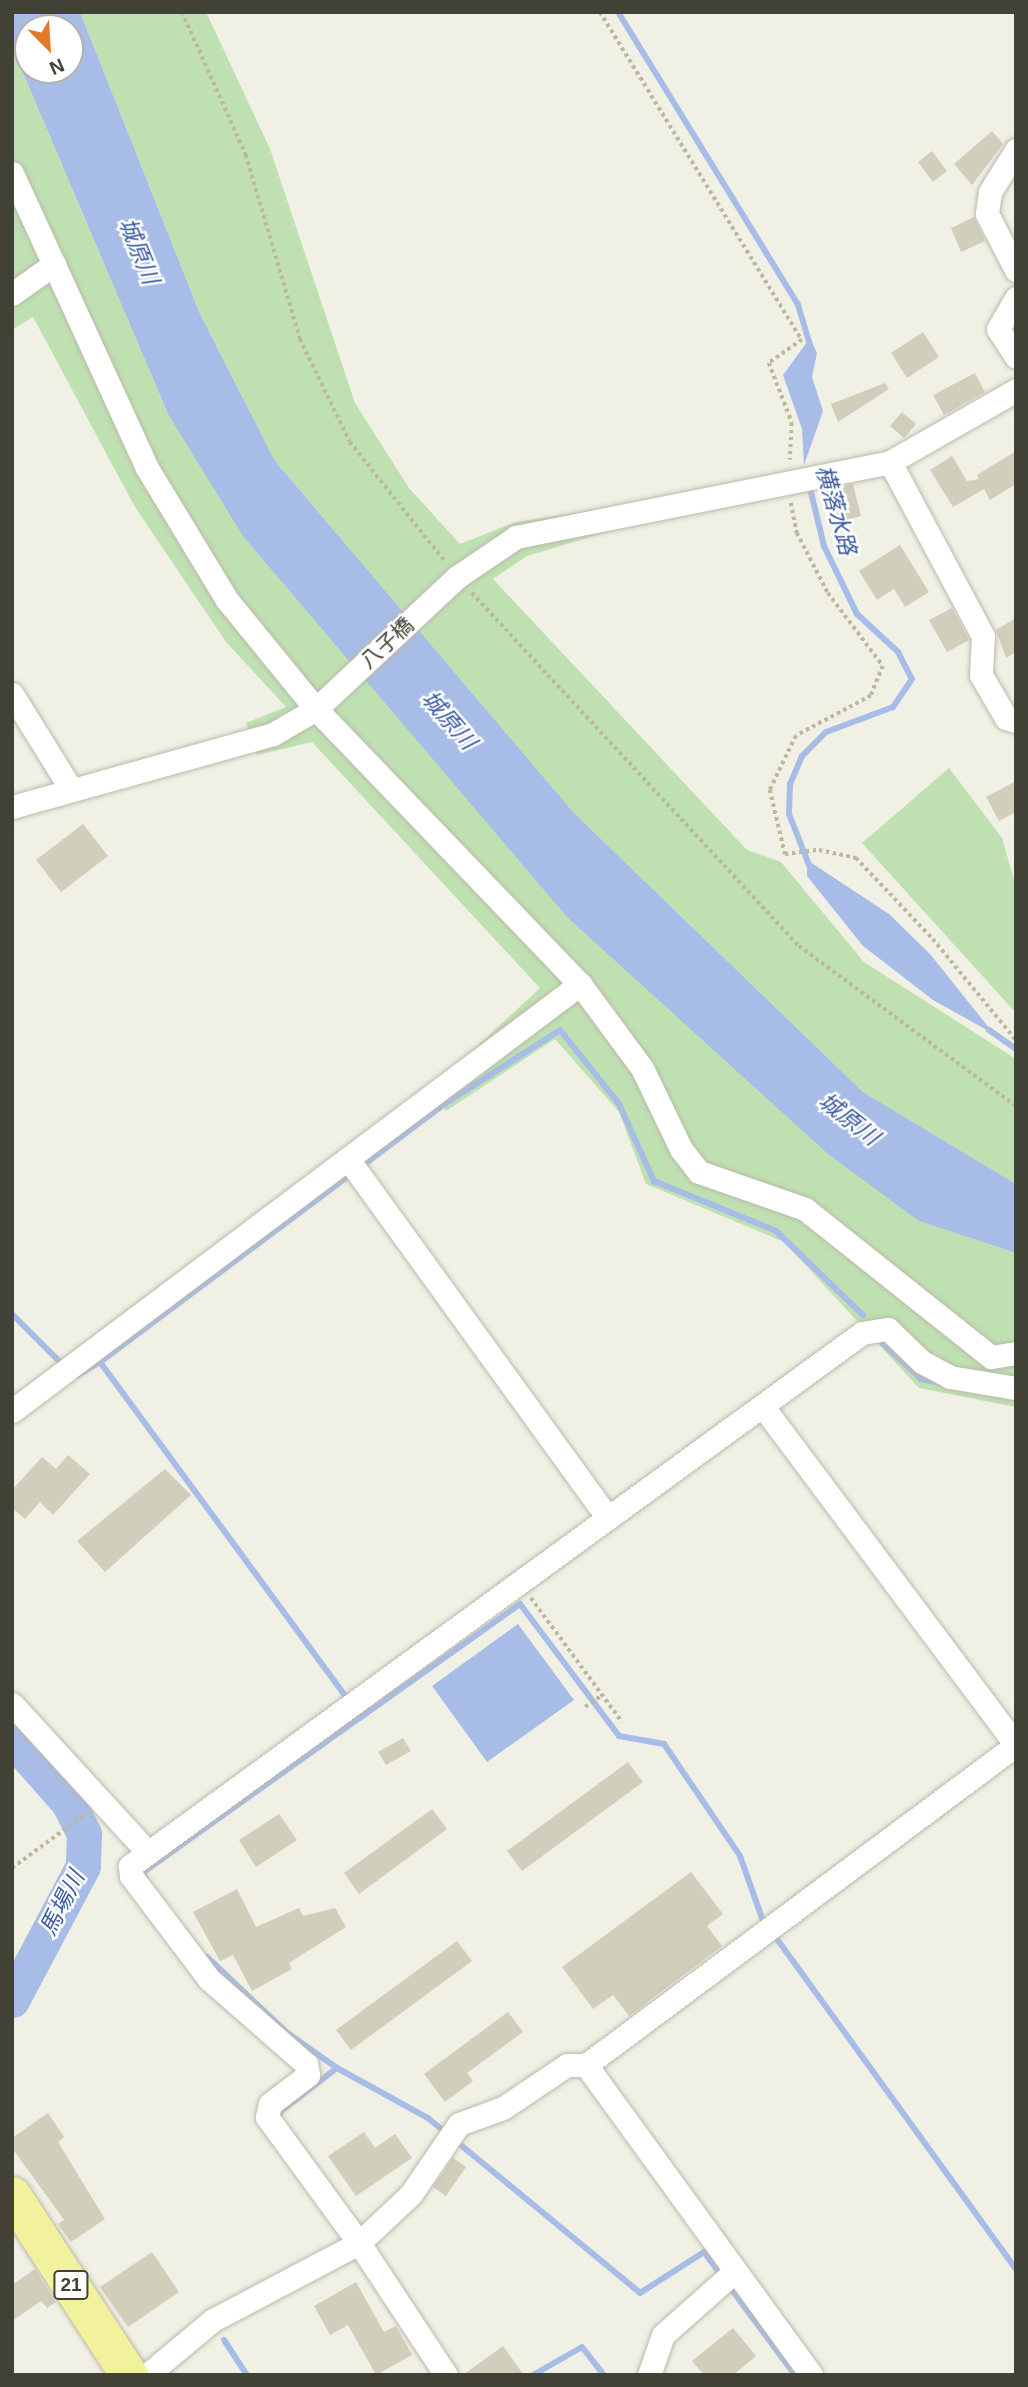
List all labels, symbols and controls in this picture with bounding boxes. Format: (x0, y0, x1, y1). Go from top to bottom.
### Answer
north arrow (14, 14, 84, 84)
text: N (46, 54, 67, 79)
water label: 城原川 (113, 214, 165, 288)
water label: 横落水路 (810, 462, 862, 558)
street label: 八子橋 (355, 612, 419, 674)
water label: 城原川 (416, 685, 482, 755)
water label: 城原川 (813, 1087, 885, 1151)
water label: 馬場川 (34, 1866, 90, 1940)
road number: 21 (52, 2270, 90, 2300)

